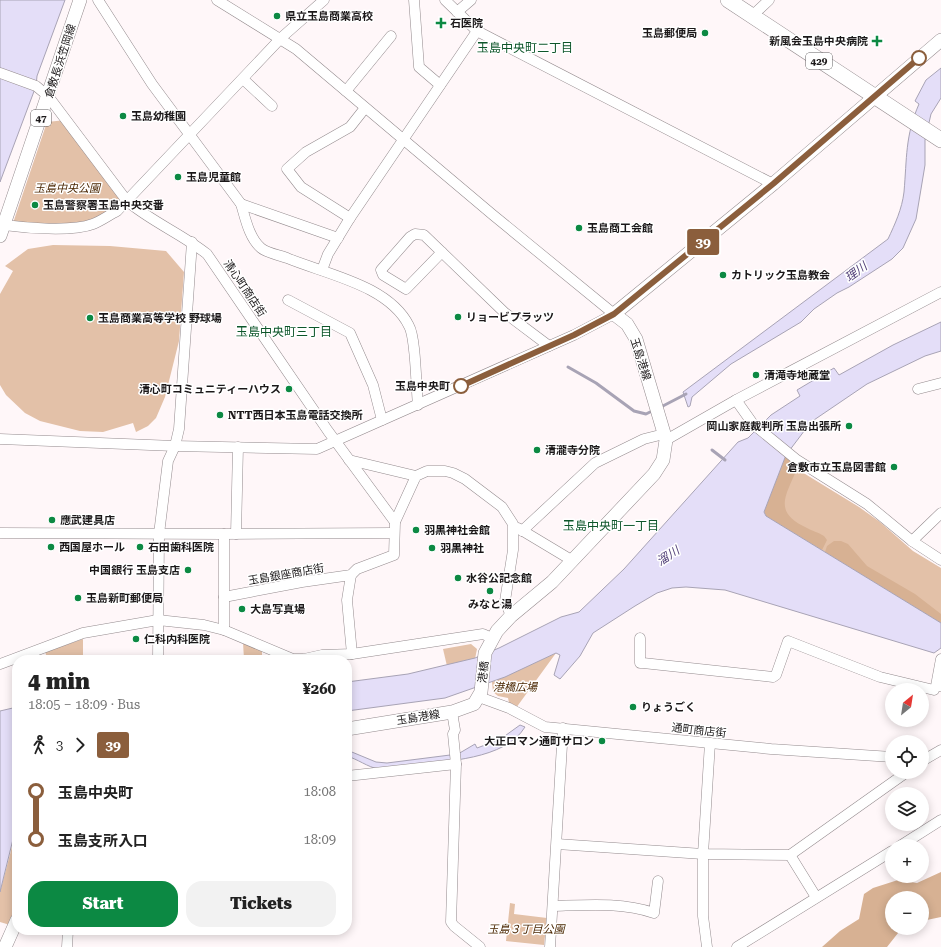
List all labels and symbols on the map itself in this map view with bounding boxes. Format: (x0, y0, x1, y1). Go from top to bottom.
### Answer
place label: 県立玉島商業高校 (285, 10, 373, 23)
marker: 県立玉島商業高校 (272, 11, 282, 21)
marker: 石医院 (435, 17, 447, 29)
place label: 石医院 (450, 17, 483, 30)
street label: 倉敷長浜笠岡線 (42, 23, 79, 100)
place label: 玉島郵便局 (642, 27, 697, 40)
marker: 玉島郵便局 (700, 28, 710, 38)
place label: 新風会玉島中央病院 (769, 35, 868, 48)
marker: 新風会玉島中央病院 (871, 35, 883, 47)
district label: 玉島中央町二丁目 (477, 41, 573, 55)
unlabelled marker (911, 50, 927, 66)
road number: 429 (806, 53, 832, 69)
road number: 47 (31, 110, 51, 126)
place label: 玉島幼稚園 (131, 110, 186, 123)
marker: 玉島幼稚園 (118, 111, 128, 121)
place label: 玉島児童館 (186, 171, 241, 184)
marker: 玉島児童館 (173, 172, 183, 182)
park label: 玉島中央公園 (34, 182, 102, 195)
place label: 玉島警察署玉島中央交番 (43, 199, 164, 212)
marker: 玉島警察署玉島中央交番 (30, 200, 40, 210)
place label: 玉島商工会館 (587, 222, 653, 235)
marker: 玉島商工会館 (574, 223, 584, 233)
line badge: 39 (685, 229, 721, 255)
street label: 清心町商店街 (221, 257, 268, 319)
water label: 理川 (842, 258, 871, 285)
place label: カトリック玉島教会 (731, 269, 830, 282)
marker: カトリック玉島教会 (718, 270, 728, 280)
place label: リョービプラッツ (466, 311, 554, 324)
place label: 玉島商業高等学校 野球場 (98, 312, 222, 325)
marker: リョービプラッツ (453, 312, 463, 322)
marker: 玉島商業高等学校 野球場 (85, 313, 95, 323)
district label: 玉島中央町三丁目 (236, 325, 332, 339)
street label: 玉島港線 (628, 336, 654, 382)
place label: 清滝寺地蔵堂 (764, 369, 830, 382)
marker: 清滝寺地蔵堂 (751, 370, 761, 380)
marker: 玉島中央町 (453, 378, 469, 394)
place label: 玉島中央町 (395, 380, 450, 393)
place label: 清心町コミュニティーハウス (139, 383, 281, 396)
marker: 清心町コミュニティーハウス (284, 384, 294, 394)
place label: NTT西日本玉島電話交換所 (228, 409, 362, 422)
marker: NTT西日本玉島電話交換所 (215, 410, 225, 420)
place label: 岡山家庭裁判所 玉島出張所 (706, 420, 841, 433)
marker: 岡山家庭裁判所 玉島出張所 (844, 421, 854, 431)
place label: 清瀧寺分院 (545, 444, 600, 457)
marker: 清瀧寺分院 (532, 445, 542, 455)
place label: 倉敷市立玉島図書館 (787, 461, 886, 474)
marker: 倉敷市立玉島図書館 (889, 462, 899, 472)
place label: 應武建具店 (60, 514, 115, 527)
marker: 應武建具店 (47, 515, 57, 525)
district label: 玉島中央町一丁目 (563, 519, 659, 533)
place label: 羽黒神社会館 (424, 524, 490, 537)
marker: 羽黒神社会館 (411, 525, 421, 535)
place label: 西国屋ホール (59, 541, 125, 554)
place label: 石田歯科医院 (148, 541, 214, 554)
marker: 西国屋ホール (46, 542, 56, 552)
marker: 石田歯科医院 (135, 542, 145, 552)
place label: 羽黒神社 (440, 542, 484, 555)
marker: 羽黒神社 (427, 543, 437, 553)
water label: 溜川 (654, 543, 684, 568)
street label: 玉島銀座商店街 (247, 561, 325, 588)
place label: 中国銀行 玉島支店 (89, 564, 180, 577)
marker: 中国銀行 玉島支店 (183, 565, 193, 575)
place label: 水谷公記念館 (466, 572, 532, 585)
marker: 水谷公記念館 (453, 573, 463, 583)
marker: みなと湯 (485, 586, 495, 596)
place label: 玉島新町郵便局 (86, 592, 163, 605)
marker: 玉島新町郵便局 (73, 593, 83, 603)
place label: みなと湯 (468, 598, 512, 611)
place label: 大島写真場 (250, 603, 305, 616)
marker: 大島写真場 (237, 604, 247, 614)
place label: 仁科内科医院 (144, 633, 210, 646)
marker: 仁科内科医院 (131, 634, 141, 644)
street label: 港橋 (476, 660, 491, 684)
park label: 港橋広場 (493, 681, 539, 694)
north arrow (885, 683, 929, 727)
place label: りょうごく (641, 701, 696, 714)
marker: りょうごく (628, 702, 638, 712)
street label: 玉島港線 (395, 708, 441, 727)
street label: 通町商店街 (671, 721, 727, 740)
place label: 大正ロマン通町サロン (484, 735, 594, 748)
marker: 大正ロマン通町サロン (597, 736, 607, 746)
park label: 玉島３丁目公園 (488, 923, 566, 936)

